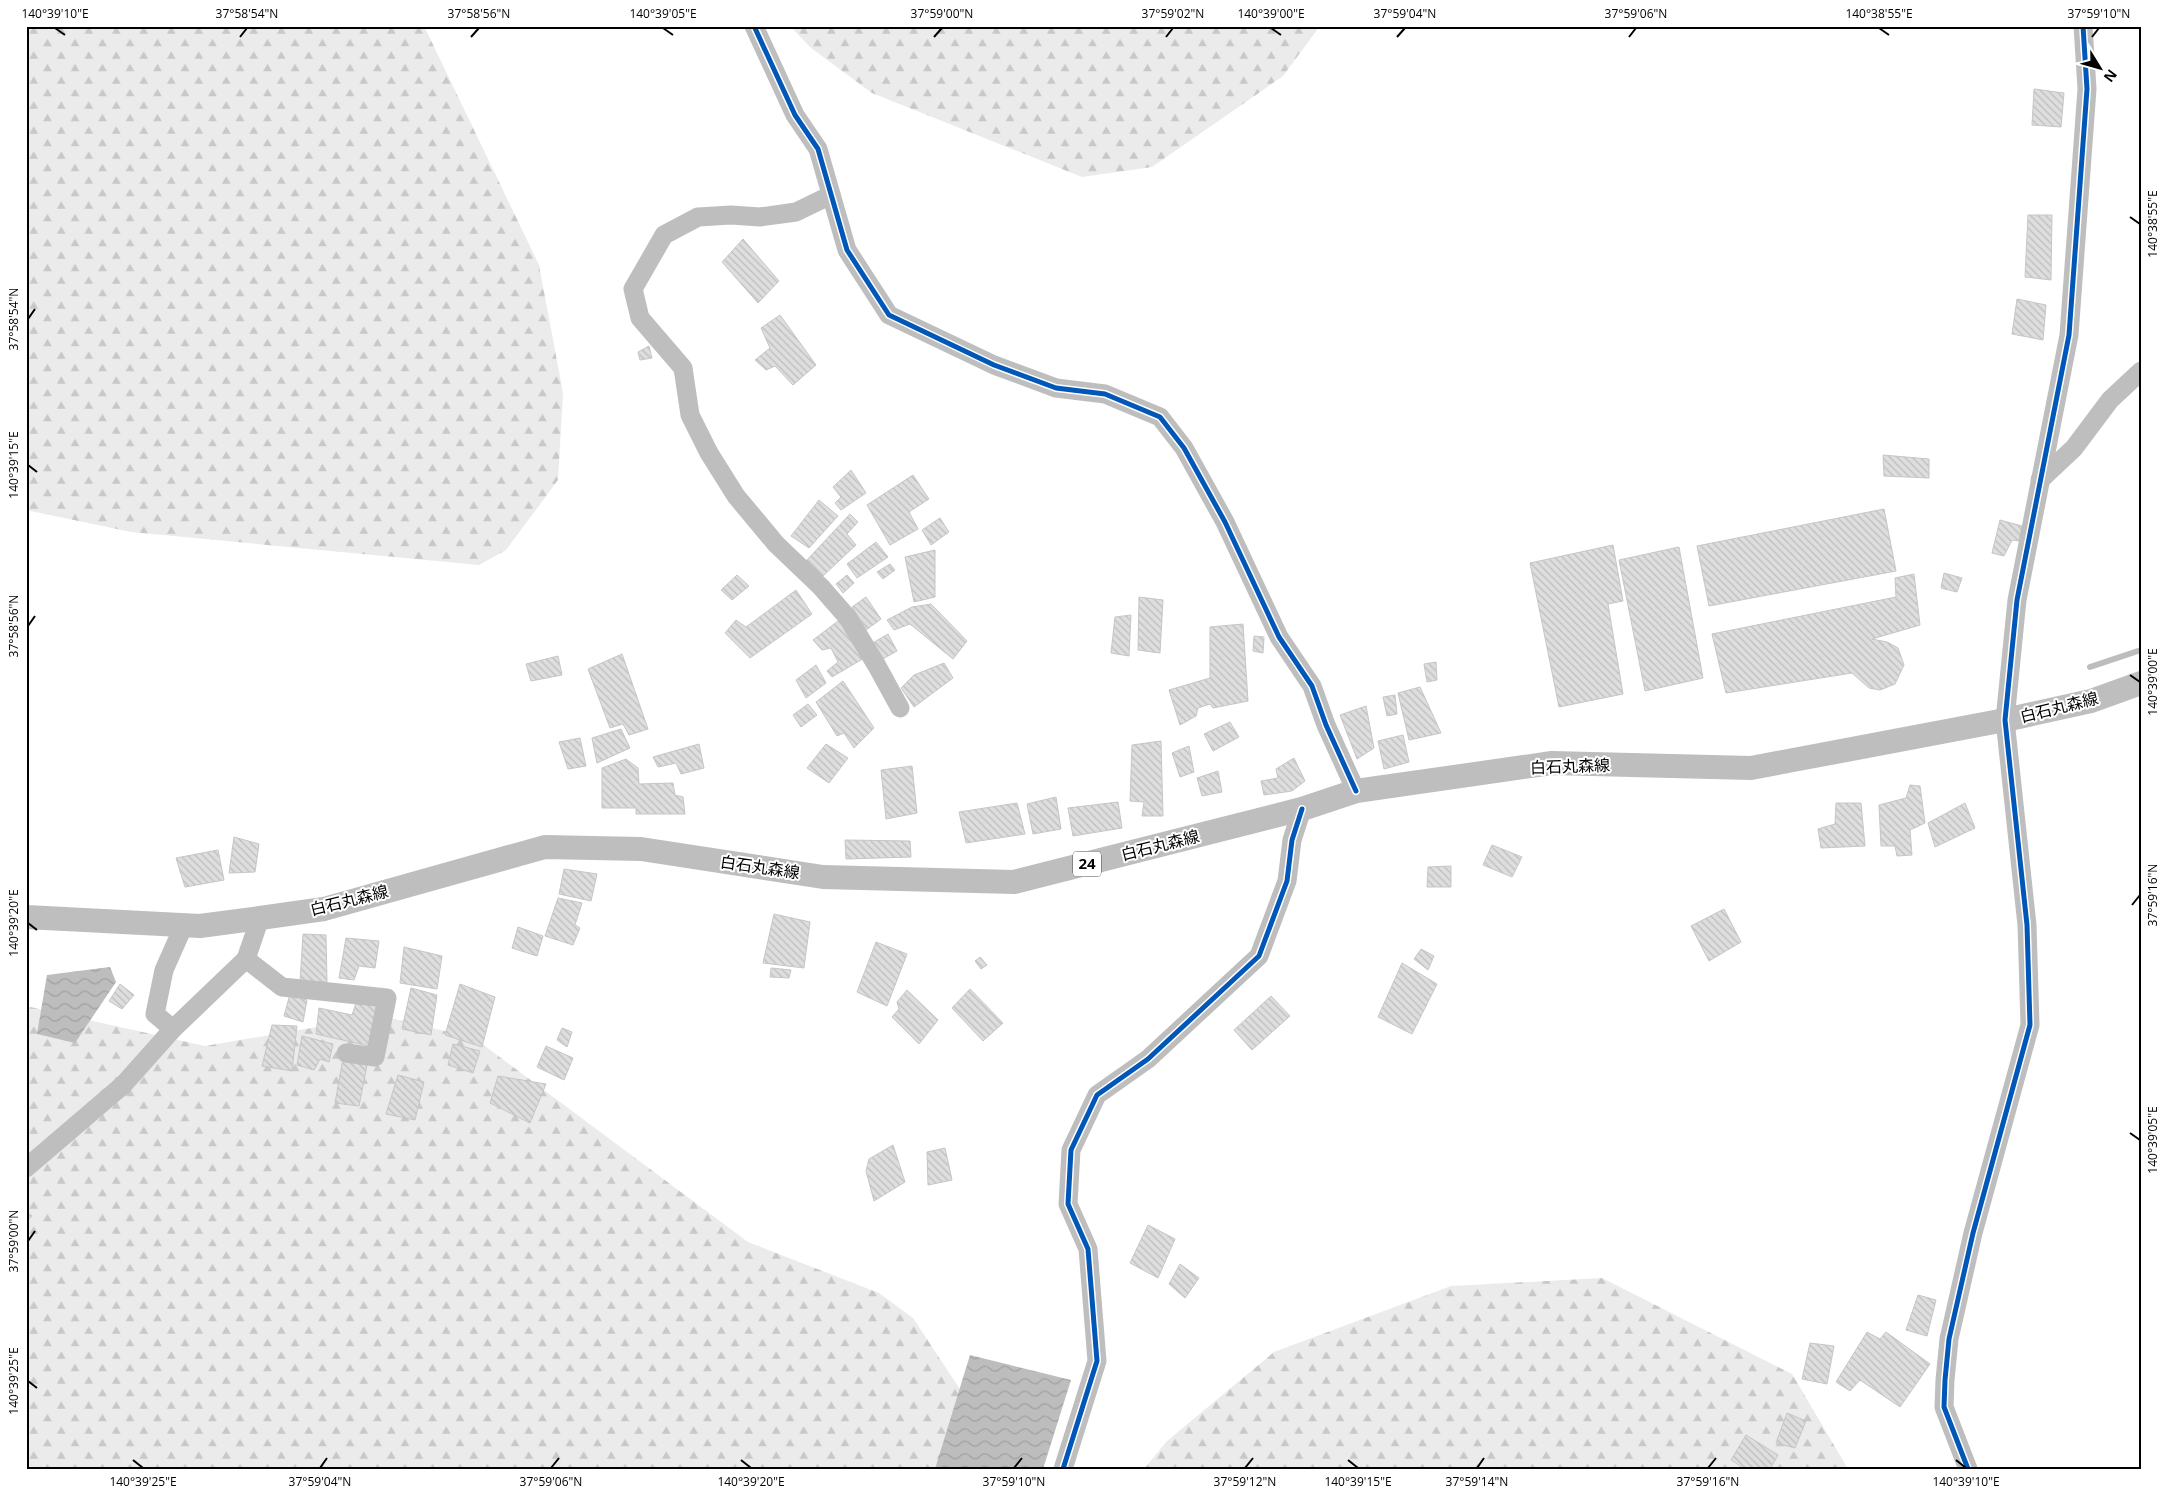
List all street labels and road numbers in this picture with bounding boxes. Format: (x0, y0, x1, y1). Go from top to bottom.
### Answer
street label: 白石丸森線 (2018, 687, 2100, 727)
street label: 白石丸森線 (1530, 754, 1610, 778)
street label: 白石丸森線 (1119, 825, 1201, 865)
street label: 白石丸森線 (719, 851, 801, 883)
road number: 24 (1073, 852, 1101, 876)
street label: 白石丸森線 (308, 880, 390, 920)

